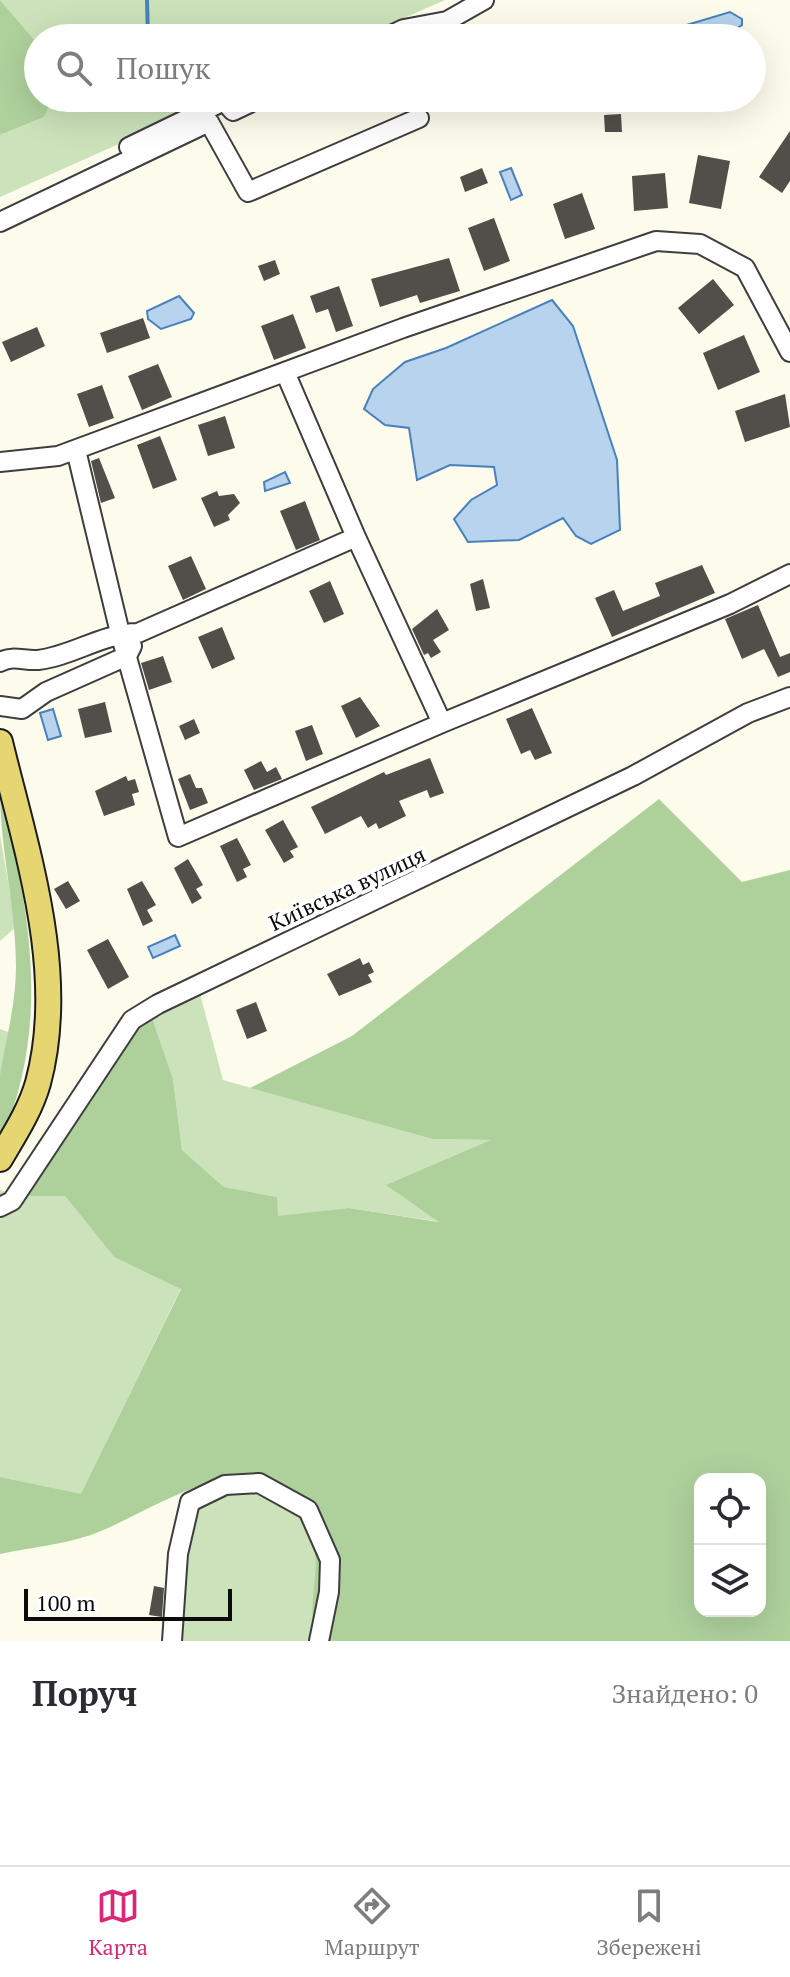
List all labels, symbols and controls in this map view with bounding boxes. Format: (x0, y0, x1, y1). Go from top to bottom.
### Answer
search box (24, 24, 766, 112)
icon: search (52, 46, 96, 90)
text: Пошук (116, 48, 210, 88)
street label: Київська вулиця (264, 839, 430, 937)
map controls (694, 1473, 766, 1617)
button: locate (694, 1473, 766, 1545)
button: layers (694, 1545, 766, 1617)
scale bar (24, 1585, 232, 1621)
text: 100 m (36, 1588, 96, 1617)
text: Поруч (32, 1671, 137, 1716)
text: Знайдено: 0 (612, 1676, 758, 1710)
tab: Карта (88, 1884, 148, 1961)
tab: Маршрут (325, 1884, 420, 1961)
tab: Збережені (597, 1884, 702, 1961)

